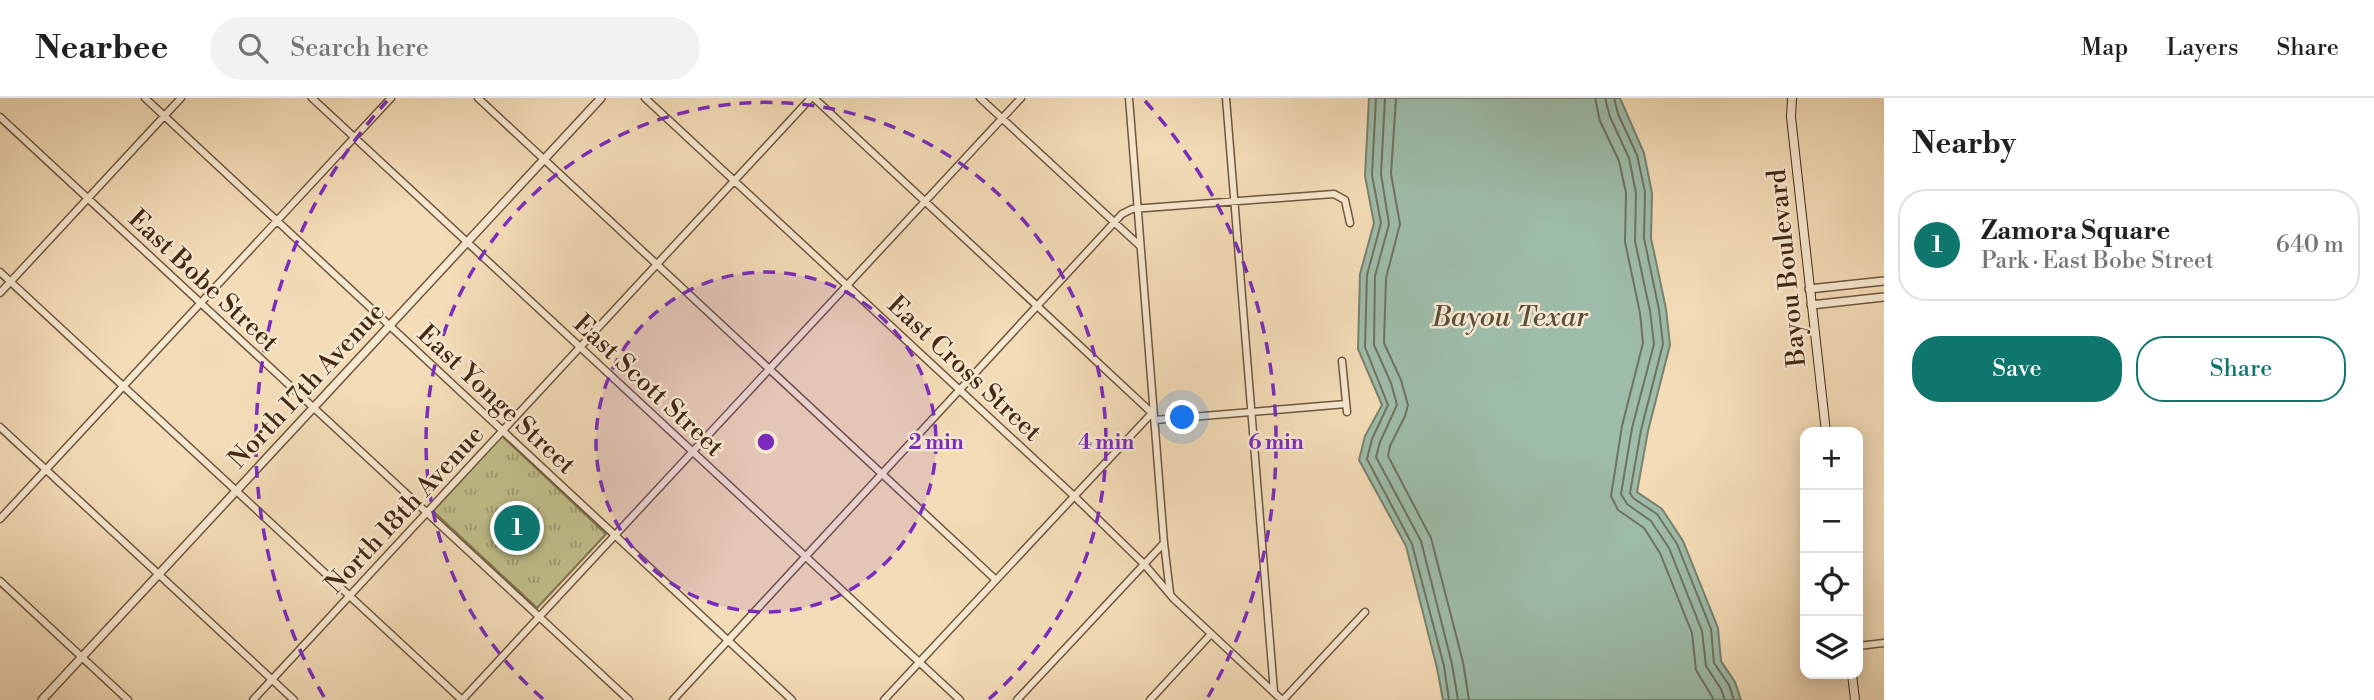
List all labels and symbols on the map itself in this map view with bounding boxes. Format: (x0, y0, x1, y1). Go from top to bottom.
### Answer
street label: Bayou Boulevard (1761, 167, 1813, 369)
street label: East Bobe Street (121, 203, 285, 359)
street label: East Cross Street (880, 289, 1048, 448)
street label: North 17th Avenue (222, 296, 392, 475)
water label: Bayou Texar (1431, 300, 1589, 335)
street label: East Scott Street (566, 308, 730, 464)
street label: East Yonge Street (411, 318, 582, 481)
your location (1165, 400, 1199, 434)
street label: North 18th Avenue (318, 419, 491, 601)
centre of rings (754, 430, 778, 454)
text: 2 min (908, 430, 964, 456)
text: 4 min (1078, 430, 1134, 456)
text: 6 min (1248, 430, 1304, 456)
pin: 1 (494, 502, 540, 554)

